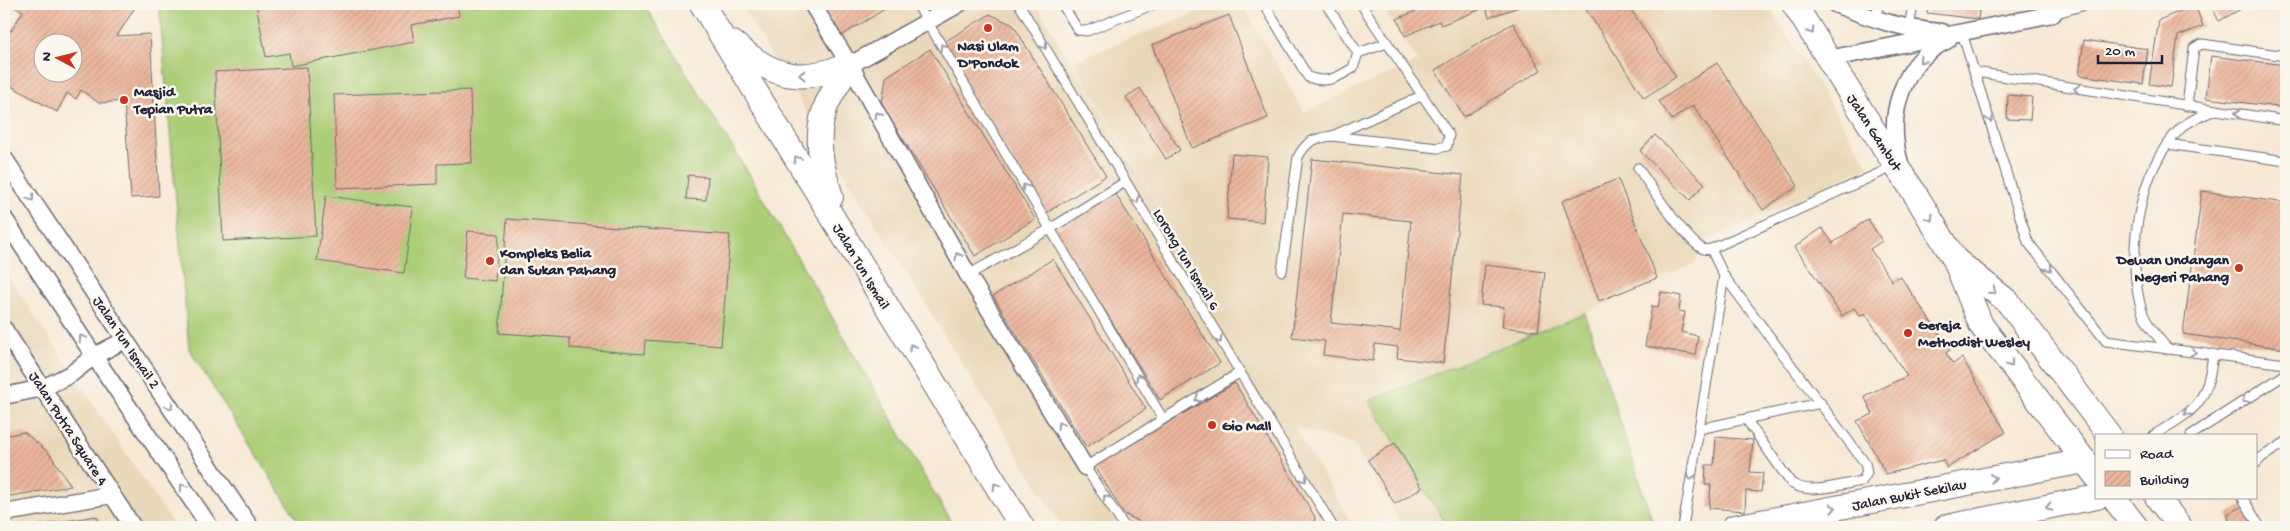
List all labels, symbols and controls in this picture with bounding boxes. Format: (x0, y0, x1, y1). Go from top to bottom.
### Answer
marker: Nasi Ulam D'Pondok (982, 22, 994, 34)
one-way arrow (1805, 26, 1814, 35)
north arrow (32, 32, 82, 82)
scale bar (2098, 32, 2161, 64)
place label: Nasi Ulam D'Pondok (956, 38, 1020, 73)
one-way arrow (1037, 40, 1047, 49)
one-way arrow (939, 43, 949, 52)
text: 20 m (2105, 43, 2135, 61)
text: N (39, 51, 57, 62)
one-way arrow (1919, 54, 1928, 63)
one-way arrow (798, 70, 806, 80)
place label: Masjid Tepian Putra (133, 84, 213, 119)
one-way arrow (2073, 84, 2082, 94)
street label: Jalan Gambut (1842, 91, 1906, 177)
marker: Masjid Tepian Putra (118, 94, 130, 106)
one-way arrow (2234, 109, 2242, 119)
one-way arrow (874, 111, 884, 120)
one-way arrow (1984, 114, 1994, 123)
one-way arrow (793, 155, 803, 164)
one-way arrow (1022, 183, 1032, 192)
one-way arrow (25, 193, 34, 202)
one-way arrow (1130, 194, 1140, 203)
street label: Lorong Tun Ismail 6 (1148, 206, 1223, 314)
one-way arrow (1923, 212, 1933, 221)
street label: Jalan Tun Ismail (828, 221, 893, 313)
place label: Kompleks Belia dan Sukan Pahang (499, 245, 617, 280)
one-way arrow (954, 252, 964, 261)
place label: Dewan Undangan Negeri Pahang (2115, 252, 2230, 287)
marker: Kompleks Belia dan Sukan Pahang (484, 255, 496, 267)
one-way arrow (2043, 262, 2051, 271)
marker: Dewan Undangan Negeri Pahang (2233, 262, 2245, 274)
one-way arrow (1987, 285, 1996, 293)
street label: Jalan Tun Ismail 2 (88, 293, 163, 393)
place label: Gereja Methodist Wesley (1918, 317, 2030, 352)
marker: Gereja Methodist Wesley (1902, 327, 1914, 339)
one-way arrow (78, 334, 88, 343)
one-way arrow (1213, 334, 1223, 343)
one-way arrow (908, 343, 918, 352)
one-way arrow (2189, 346, 2197, 357)
one-way arrow (2005, 358, 2013, 367)
street label: Jalan Putra Square 4 (24, 369, 111, 489)
one-way arrow (1135, 374, 1145, 383)
one-way arrow (1194, 392, 1203, 402)
one-way arrow (2242, 394, 2251, 404)
one-way arrow (163, 401, 173, 410)
one-way arrow (2184, 407, 2193, 416)
place label: Gio Mall (1222, 418, 1272, 436)
marker: Gio Mall (1206, 419, 1218, 431)
one-way arrow (1057, 421, 1066, 430)
legend (2095, 434, 2258, 498)
text: Road (2140, 446, 2174, 464)
text: Building (2139, 472, 2189, 490)
one-way arrow (1297, 473, 1307, 482)
one-way arrow (1686, 473, 1697, 481)
one-way arrow (1988, 474, 1997, 484)
street label: Jalan Bukit Sekilau (1851, 476, 1968, 516)
one-way arrow (993, 482, 1003, 491)
one-way arrow (179, 483, 189, 492)
one-way arrow (1103, 494, 1112, 503)
one-way arrow (2045, 501, 2054, 511)
one-way arrow (1829, 504, 1837, 514)

